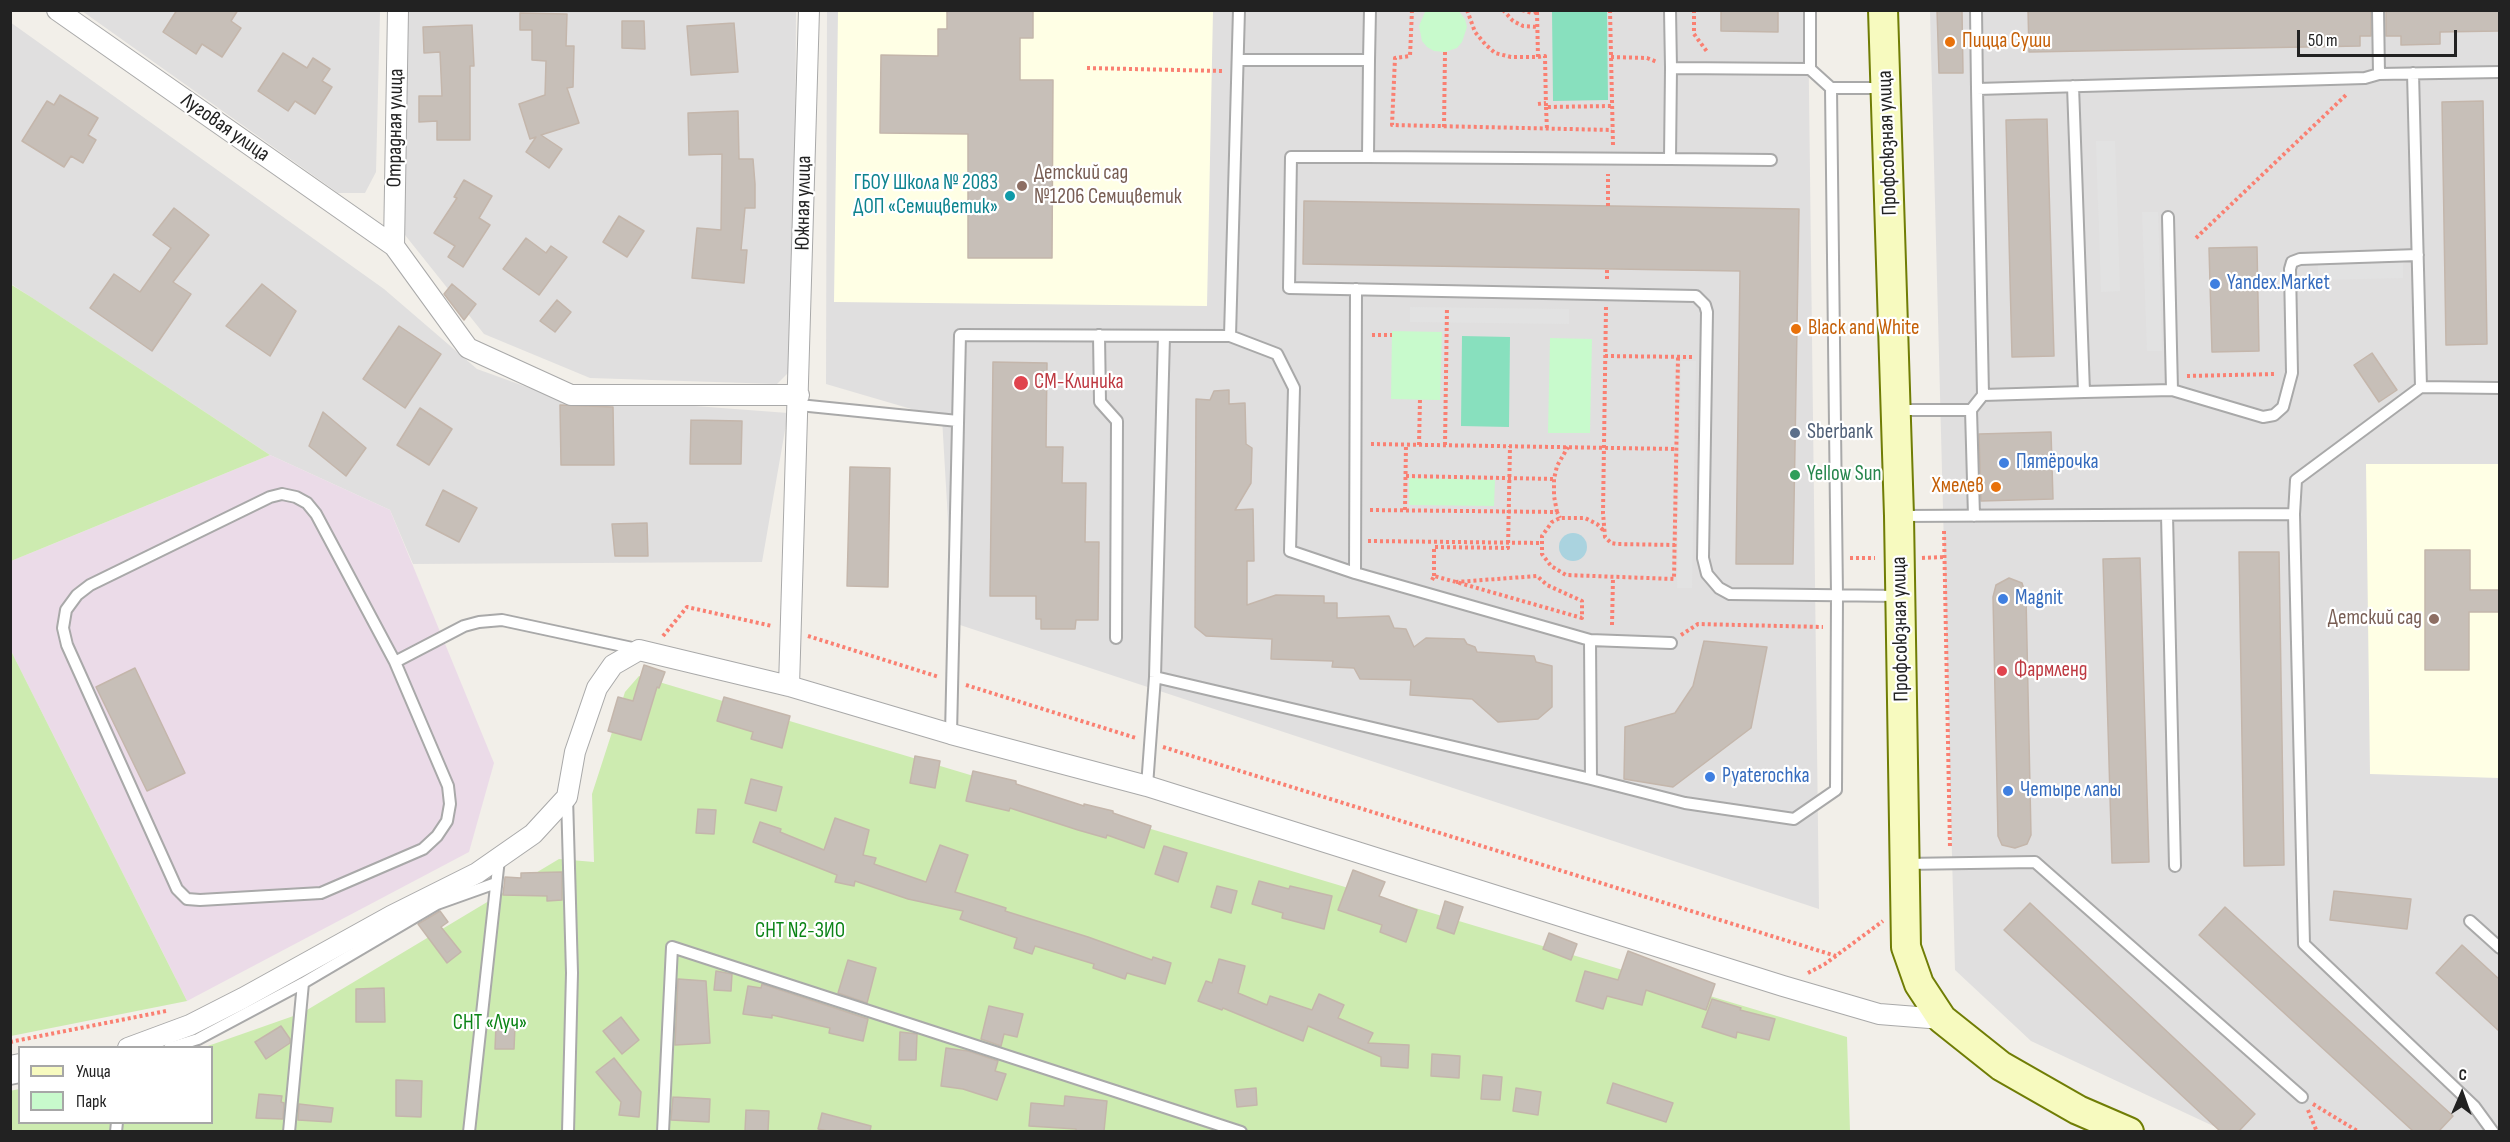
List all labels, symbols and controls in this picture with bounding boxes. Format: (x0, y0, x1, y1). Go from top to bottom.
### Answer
scale bar (2300, 18, 2460, 56)
place label: Пицца Суши (1962, 29, 2051, 55)
text: 50 m (2308, 30, 2338, 51)
marker: Пицца Суши (1943, 35, 1957, 49)
street label: Отрадная улица (382, 68, 410, 188)
street label: Профсоюзная улица (1873, 70, 1903, 216)
street label: Луговая улица (176, 88, 274, 168)
street label: Южная улица (791, 155, 817, 251)
place label: Детский сад №1206 Семицветик (1034, 161, 1182, 211)
place label: ГБОУ Школа № 2083 ДОП «Семицветик» (853, 171, 998, 221)
marker: Детский сад №1206 Семицветик (1015, 179, 1029, 193)
marker: ГБОУ Школа № 2083 ДОП «Семицветик» (1003, 189, 1017, 203)
place label: Yandex.Market (2227, 271, 2330, 297)
marker: Yandex.Market (2208, 277, 2222, 291)
place label: Black and White (1808, 316, 1920, 342)
marker: Black and White (1789, 322, 1803, 336)
place label: СМ-Клиника (1034, 370, 1124, 396)
marker: СМ-Клиника (1012, 374, 1030, 392)
place label: Sberbank (1807, 420, 1873, 446)
marker: Sberbank (1788, 426, 1802, 440)
place label: Пятёрочка (2016, 450, 2099, 476)
marker: Пятёрочка (1997, 456, 2011, 470)
place label: Yellow Sun (1807, 462, 1881, 488)
marker: Yellow Sun (1788, 468, 1802, 482)
place label: Хмелев (1932, 474, 1984, 500)
marker: Хмелев (1989, 480, 2003, 494)
street label: Профсоюзная улица (1887, 556, 1915, 702)
place label: Magnit (2015, 586, 2063, 612)
marker: Magnit (1996, 592, 2010, 606)
place label: Детский сад (2328, 606, 2422, 632)
marker: Детский сад (2427, 612, 2441, 626)
place label: Фармленд (2014, 658, 2087, 684)
marker: Фармленд (1995, 664, 2009, 678)
place label: Pyaterochka (1722, 764, 1810, 790)
marker: Pyaterochka (1703, 770, 1717, 784)
place label: Четыре лапы (2020, 778, 2121, 804)
marker: Четыре лапы (2001, 784, 2015, 798)
park label: СНТ N2-ЗИО (755, 919, 845, 945)
park label: СНТ «Луч» (453, 1011, 527, 1037)
legend (18, 1046, 213, 1124)
text: Улица (76, 1061, 111, 1082)
north arrow (2432, 1064, 2492, 1124)
text: С (2458, 1066, 2467, 1085)
text: Парк (76, 1091, 106, 1112)

